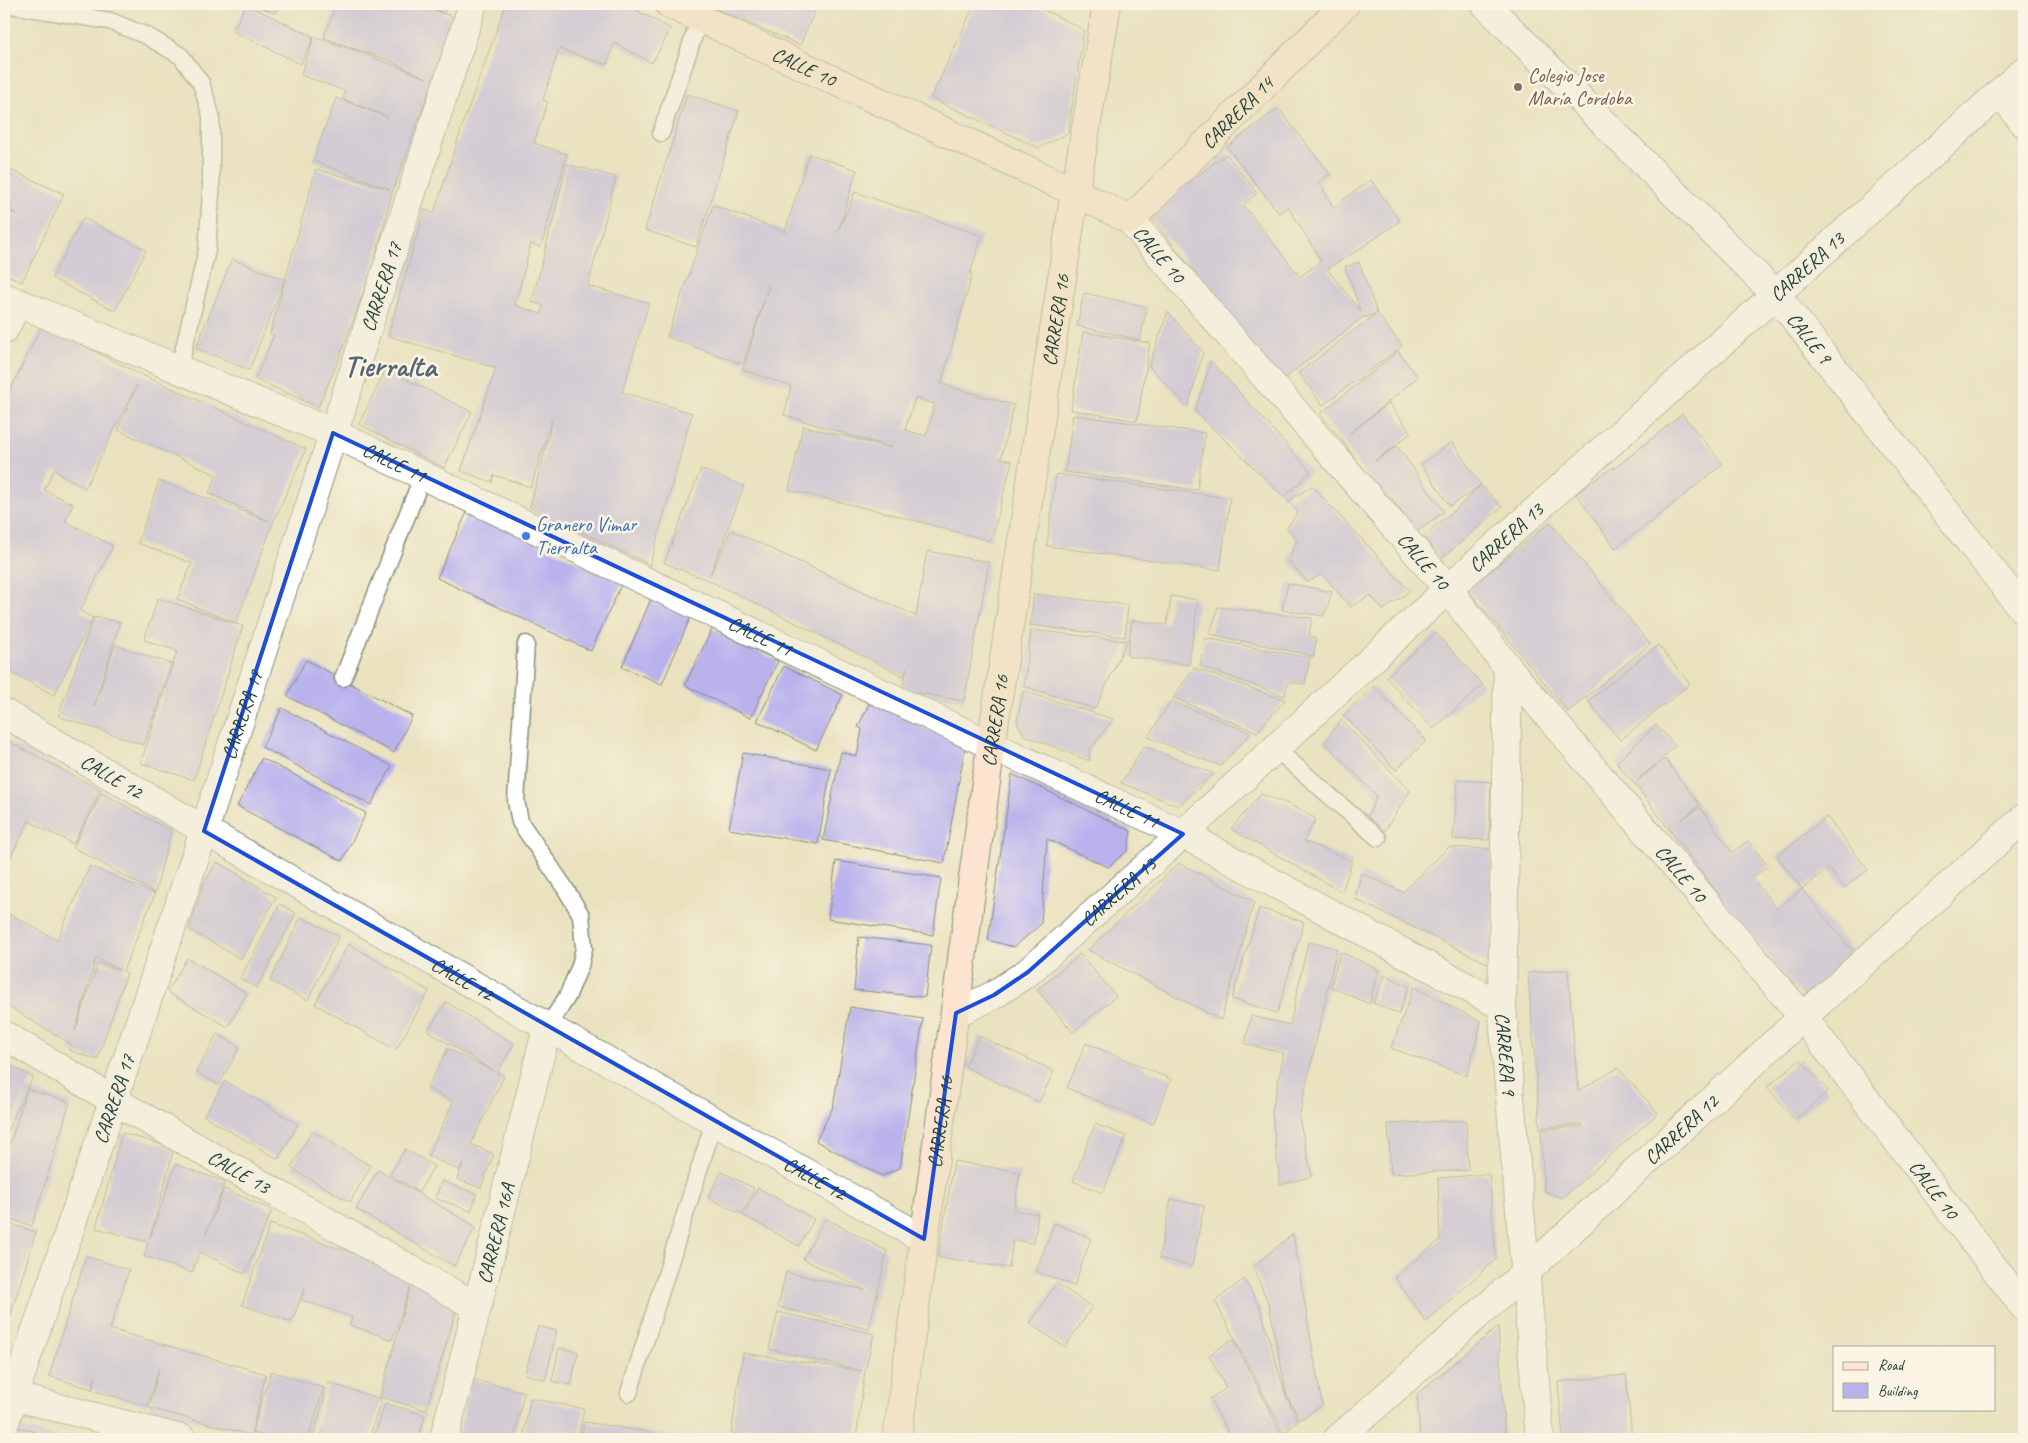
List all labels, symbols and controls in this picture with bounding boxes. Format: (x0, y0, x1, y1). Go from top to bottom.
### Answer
street label: CALLE 10 (768, 42, 842, 93)
place label: Colegio Jose María Cordoba (1528, 63, 1633, 111)
street label: CARRERA 14 (1196, 70, 1280, 154)
marker: Colegio Jose María Cordoba (1512, 81, 1524, 93)
street label: CALLE 10 (1127, 221, 1192, 290)
street label: CARRERA 13 (1764, 225, 1851, 307)
street label: CARRERA 17 (355, 238, 408, 335)
street label: CARRERA 16 (1037, 272, 1075, 368)
street label: CALLE 9 (1781, 307, 1838, 370)
district label: Tierralta (344, 347, 439, 385)
street label: CALLE 11 (358, 437, 431, 489)
street label: CARRERA 13 (1463, 496, 1550, 578)
place label: Granero Vimar Tierralta (536, 512, 638, 560)
street label: CALLE 10 (1392, 527, 1456, 596)
marker: Granero Vimar Tierralta (520, 530, 532, 542)
street label: CALLE 11 (724, 610, 797, 662)
street label: CARRERA 17 (216, 666, 269, 763)
street label: CARRERA 16 (976, 672, 1015, 768)
street label: CALLE 12 (76, 749, 149, 805)
street label: CALLE 11 (1091, 783, 1163, 834)
street label: CALLE 10 (1650, 840, 1714, 909)
street label: CARRERA 13 (1076, 851, 1163, 932)
street label: CALLE 12 (427, 952, 500, 1008)
street label: CARRERA 9 (1490, 1011, 1522, 1098)
street label: CARRERA 17 (88, 1051, 141, 1147)
street label: CARRERA 16 (922, 1074, 959, 1169)
street label: CARRERA 12 (1639, 1088, 1725, 1170)
street label: CALLE 13 (203, 1145, 276, 1201)
street label: CALLE 12 (779, 1151, 852, 1207)
street label: CALLE 10 (1904, 1155, 1966, 1226)
street label: CARRERA 16A (471, 1180, 521, 1286)
legend (1833, 1346, 1996, 1410)
text: Road (1878, 1356, 1905, 1375)
text: Building (1878, 1382, 1918, 1401)

